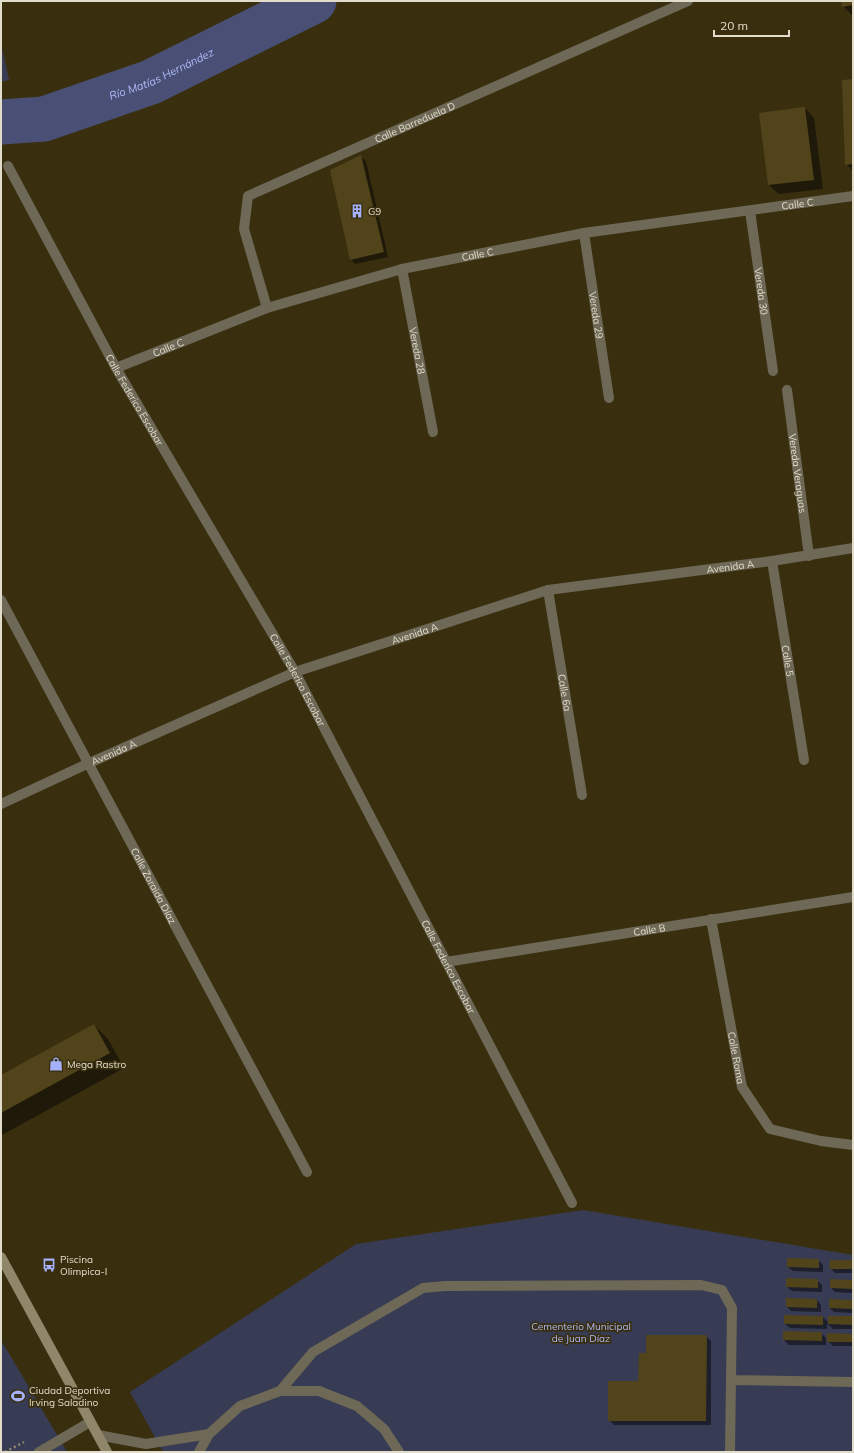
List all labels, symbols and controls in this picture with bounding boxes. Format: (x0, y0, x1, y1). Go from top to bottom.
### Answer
scale bar (714, 12, 789, 38)
text: 20 m (720, 18, 748, 33)
water label: Río Matías Hernández (107, 45, 216, 103)
street label: Calle Barreduela D (373, 99, 457, 146)
street label: Calle C (781, 195, 815, 213)
building icon: G9 (349, 203, 365, 219)
place label: G9 (368, 205, 381, 218)
street label: Calle C (460, 245, 495, 264)
street label: Vereda 30 (751, 267, 771, 316)
street label: Vereda 29 (586, 291, 606, 340)
street label: Vereda 28 (406, 326, 428, 375)
street label: Calle C (151, 336, 186, 360)
street label: Calle Federico Escobar (103, 352, 167, 449)
street label: Vereda Veraguas (786, 433, 809, 514)
street label: Avenida A (706, 557, 756, 576)
street label: Avenida A (390, 620, 440, 647)
street label: Calle Federico Escobar (267, 631, 328, 729)
street label: Calle 5 (779, 644, 796, 677)
street label: Calle 6a (555, 673, 574, 712)
street label: Avenida A (89, 737, 139, 768)
street label: Calle Zoraida Díaz (128, 845, 179, 926)
street label: Calle Federico Escobar (418, 918, 478, 1016)
street label: Calle B (632, 921, 667, 939)
street label: Calle Roma (725, 1031, 747, 1085)
shop icon: Mega Rastro (48, 1056, 64, 1072)
place label: Mega Rastro (67, 1058, 127, 1071)
place label: Piscina Olimpica-I (60, 1253, 107, 1278)
bus stop icon: Piscina Olimpica-I (41, 1257, 57, 1273)
park label: Cementerio Municipal de Juan Díaz (531, 1320, 631, 1345)
place label: Ciudad Deportiva Irving Saladino (29, 1384, 110, 1409)
sports icon: Ciudad Deportiva Irving Saladino (10, 1388, 26, 1404)

